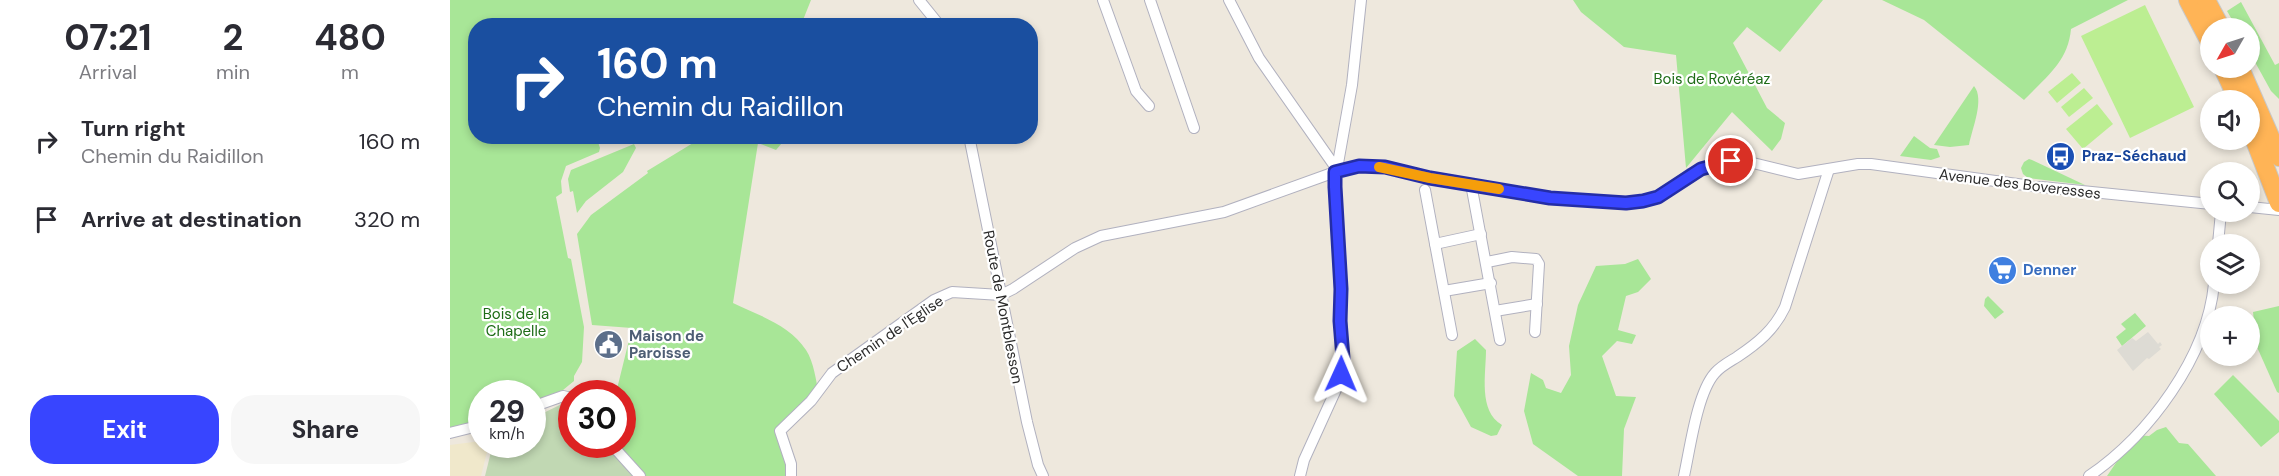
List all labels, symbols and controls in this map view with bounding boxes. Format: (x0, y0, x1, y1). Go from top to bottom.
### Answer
text: 07:21 (64, 14, 152, 61)
text: 2 (223, 14, 243, 61)
text: 480 (314, 14, 386, 61)
north arrow (2200, 18, 2260, 78)
map controls (2200, 18, 2260, 366)
text: 160 m (597, 36, 718, 91)
icon: right (498, 42, 576, 120)
text: Arrival (79, 59, 137, 85)
text: min (216, 59, 250, 85)
text: m (341, 59, 359, 85)
park label: Bois de Rovéréaz (1654, 69, 1771, 89)
text: Chemin du Raidillon (597, 89, 844, 124)
button: sound (2200, 90, 2260, 150)
text: Turn right (81, 114, 186, 143)
icon: right (30, 125, 63, 158)
text: 160 m (359, 127, 420, 156)
pin (1705, 135, 1756, 186)
bus stop icon: Praz-Séchaud (2045, 140, 2077, 172)
text: Chemin du Raidillon (81, 143, 264, 169)
icon: arrive (1714, 144, 1747, 177)
place label: Praz-Séchaud (2082, 146, 2186, 166)
button: search (2200, 162, 2260, 222)
street label: Avenue des Boveresses (1938, 164, 2102, 204)
icon: arrive (30, 203, 63, 236)
text: Arrive at destination (81, 205, 302, 234)
text: 320 m (354, 205, 420, 234)
street label: Route de Montblesson (978, 229, 1028, 385)
button: layers (2200, 234, 2260, 294)
supermarket icon: Denner (1986, 254, 2018, 286)
place label: Denner (2023, 260, 2076, 280)
street label: Chemin de l'Eglise (833, 291, 947, 377)
park label: Bois de la Chapelle (483, 304, 549, 341)
button: + (2200, 306, 2260, 366)
place label: Maison de Paroisse (629, 326, 704, 363)
public building icon: Maison de Paroisse (592, 329, 624, 361)
position arrow (1309, 342, 1373, 406)
speed limit sign: 30 (558, 380, 636, 458)
text: 29 (489, 392, 525, 431)
button: Exit (30, 395, 219, 464)
button: Share (231, 395, 420, 464)
text: km/h (489, 424, 525, 444)

